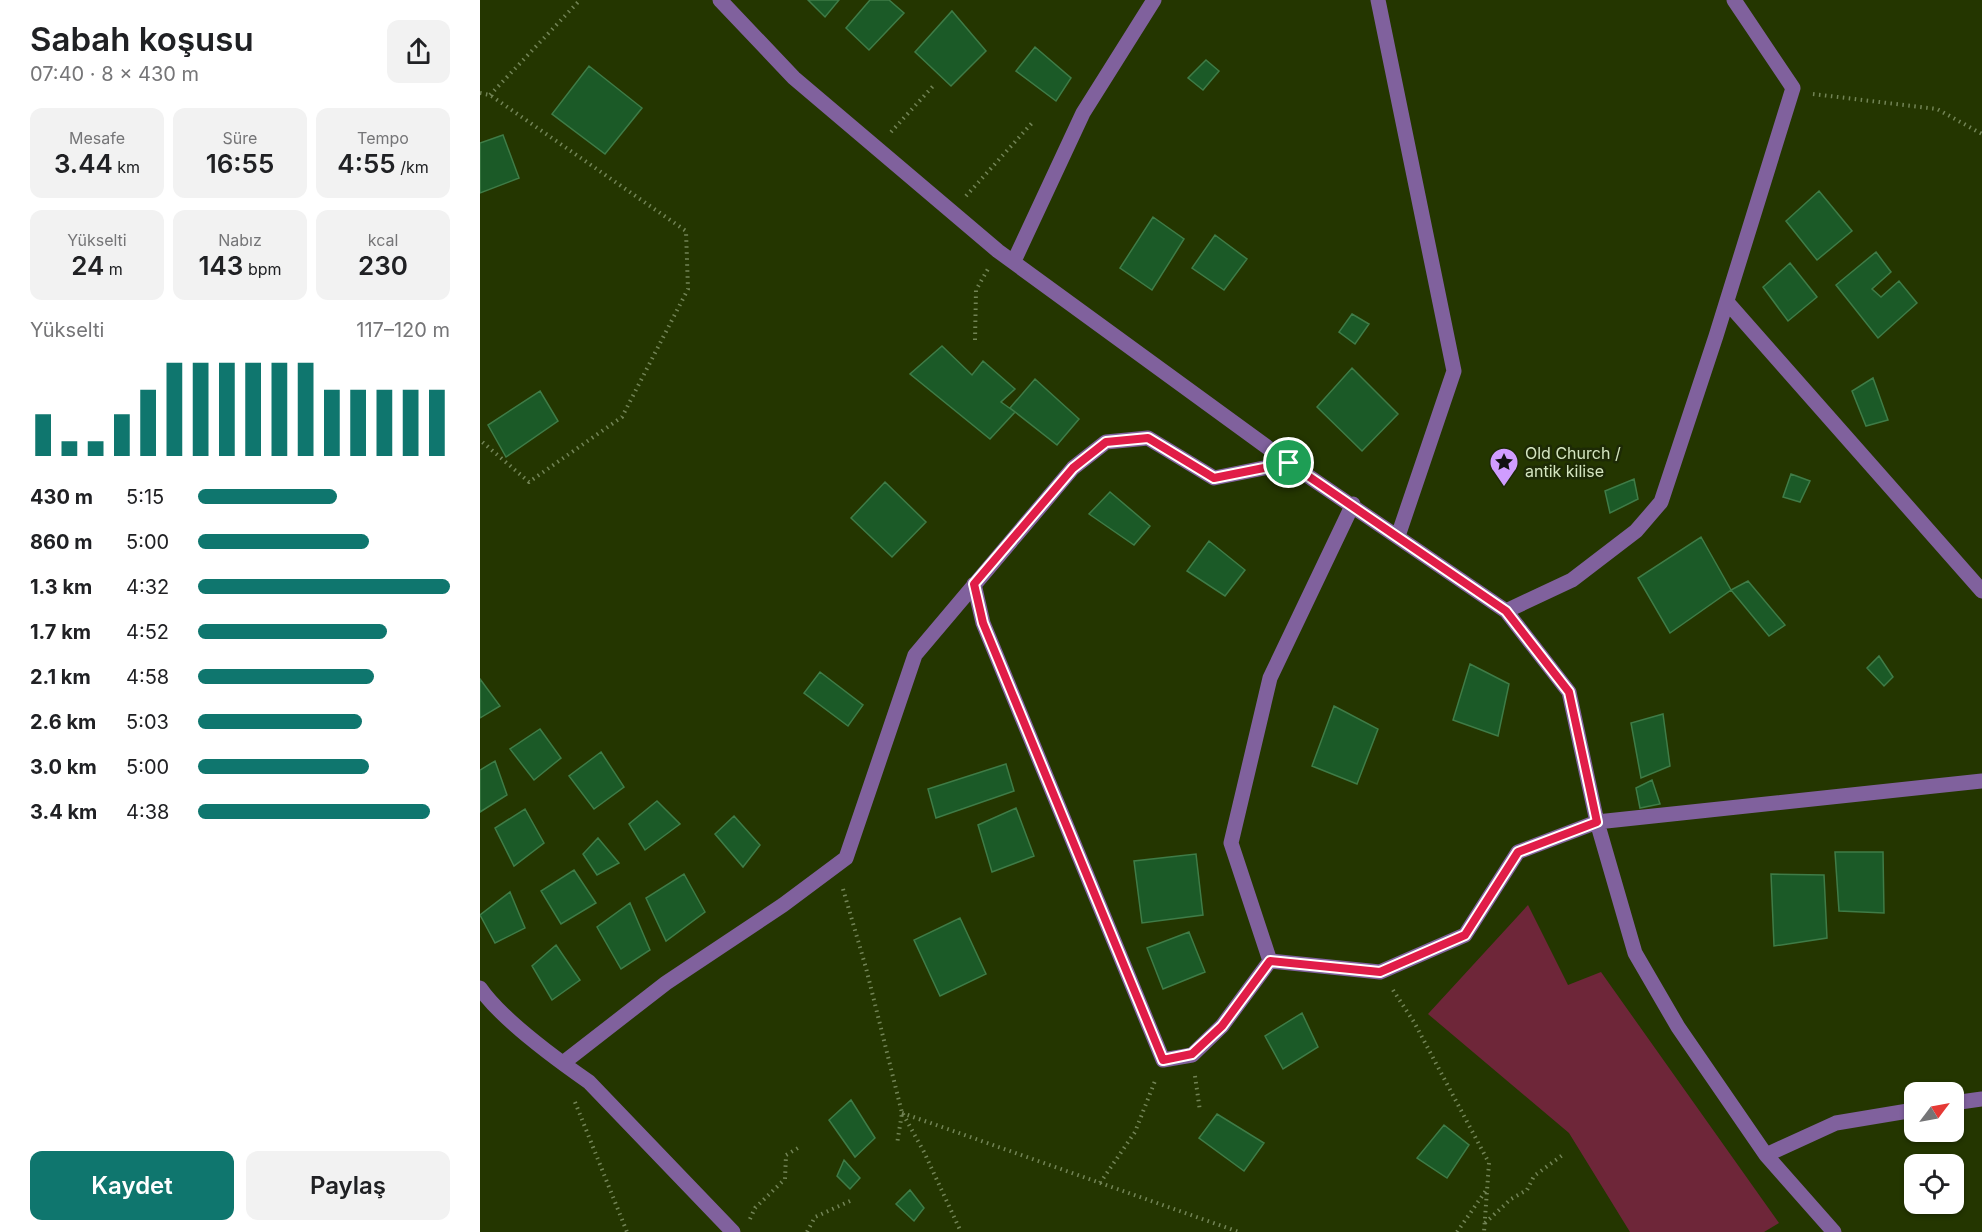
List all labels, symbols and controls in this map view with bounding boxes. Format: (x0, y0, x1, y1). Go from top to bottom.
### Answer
text: Sabah koşusu (30, 19, 254, 59)
button: share (387, 20, 450, 83)
text: 07:40 · 8 × 430 m (30, 62, 199, 86)
text: Mesafe (69, 128, 125, 148)
text: Süre (223, 128, 257, 148)
text: Tempo (357, 128, 409, 148)
text: 3.44 (54, 148, 113, 179)
text: 16:55 (206, 148, 274, 179)
text: 4:55 (337, 148, 396, 179)
text: km (113, 157, 140, 177)
text: /km (396, 157, 429, 177)
text: Yükselti (67, 230, 127, 250)
text: Nabız (218, 230, 262, 250)
text: kcal (368, 230, 398, 250)
text: 24 (71, 250, 104, 281)
text: 143 (199, 250, 243, 281)
text: 230 (358, 250, 408, 281)
text: m (104, 259, 123, 279)
text: bpm (243, 259, 281, 279)
text: Yükselti (30, 318, 104, 342)
text: 117–120 m (356, 318, 450, 342)
pin (1263, 437, 1314, 488)
place label: Old Church / antik kilise (1525, 443, 1621, 481)
icon: arrive (1272, 446, 1305, 479)
place icon: Old Church / antik kilise (1488, 446, 1520, 488)
text: 430 m (30, 485, 93, 509)
text: 5:15 (126, 485, 164, 509)
text: 860 m (30, 530, 92, 554)
text: 5:00 (126, 530, 169, 554)
text: 1.3 km (30, 575, 92, 599)
text: 4:32 (126, 575, 169, 599)
text: 1.7 km (30, 620, 91, 644)
text: 4:52 (126, 620, 169, 644)
text: 2.1 km (30, 665, 91, 689)
text: 4:58 (126, 665, 169, 689)
text: 2.6 km (30, 710, 96, 734)
text: 5:03 (126, 710, 169, 734)
text: 3.0 km (30, 755, 97, 779)
text: 5:00 (126, 755, 169, 779)
text: 3.4 km (30, 800, 97, 824)
text: 4:38 (126, 800, 169, 824)
north arrow (1904, 1082, 1964, 1142)
map controls (1904, 1082, 1964, 1214)
button: Kaydet (30, 1151, 234, 1220)
button: Paylaş (246, 1151, 450, 1220)
button: locate (1904, 1154, 1964, 1214)

